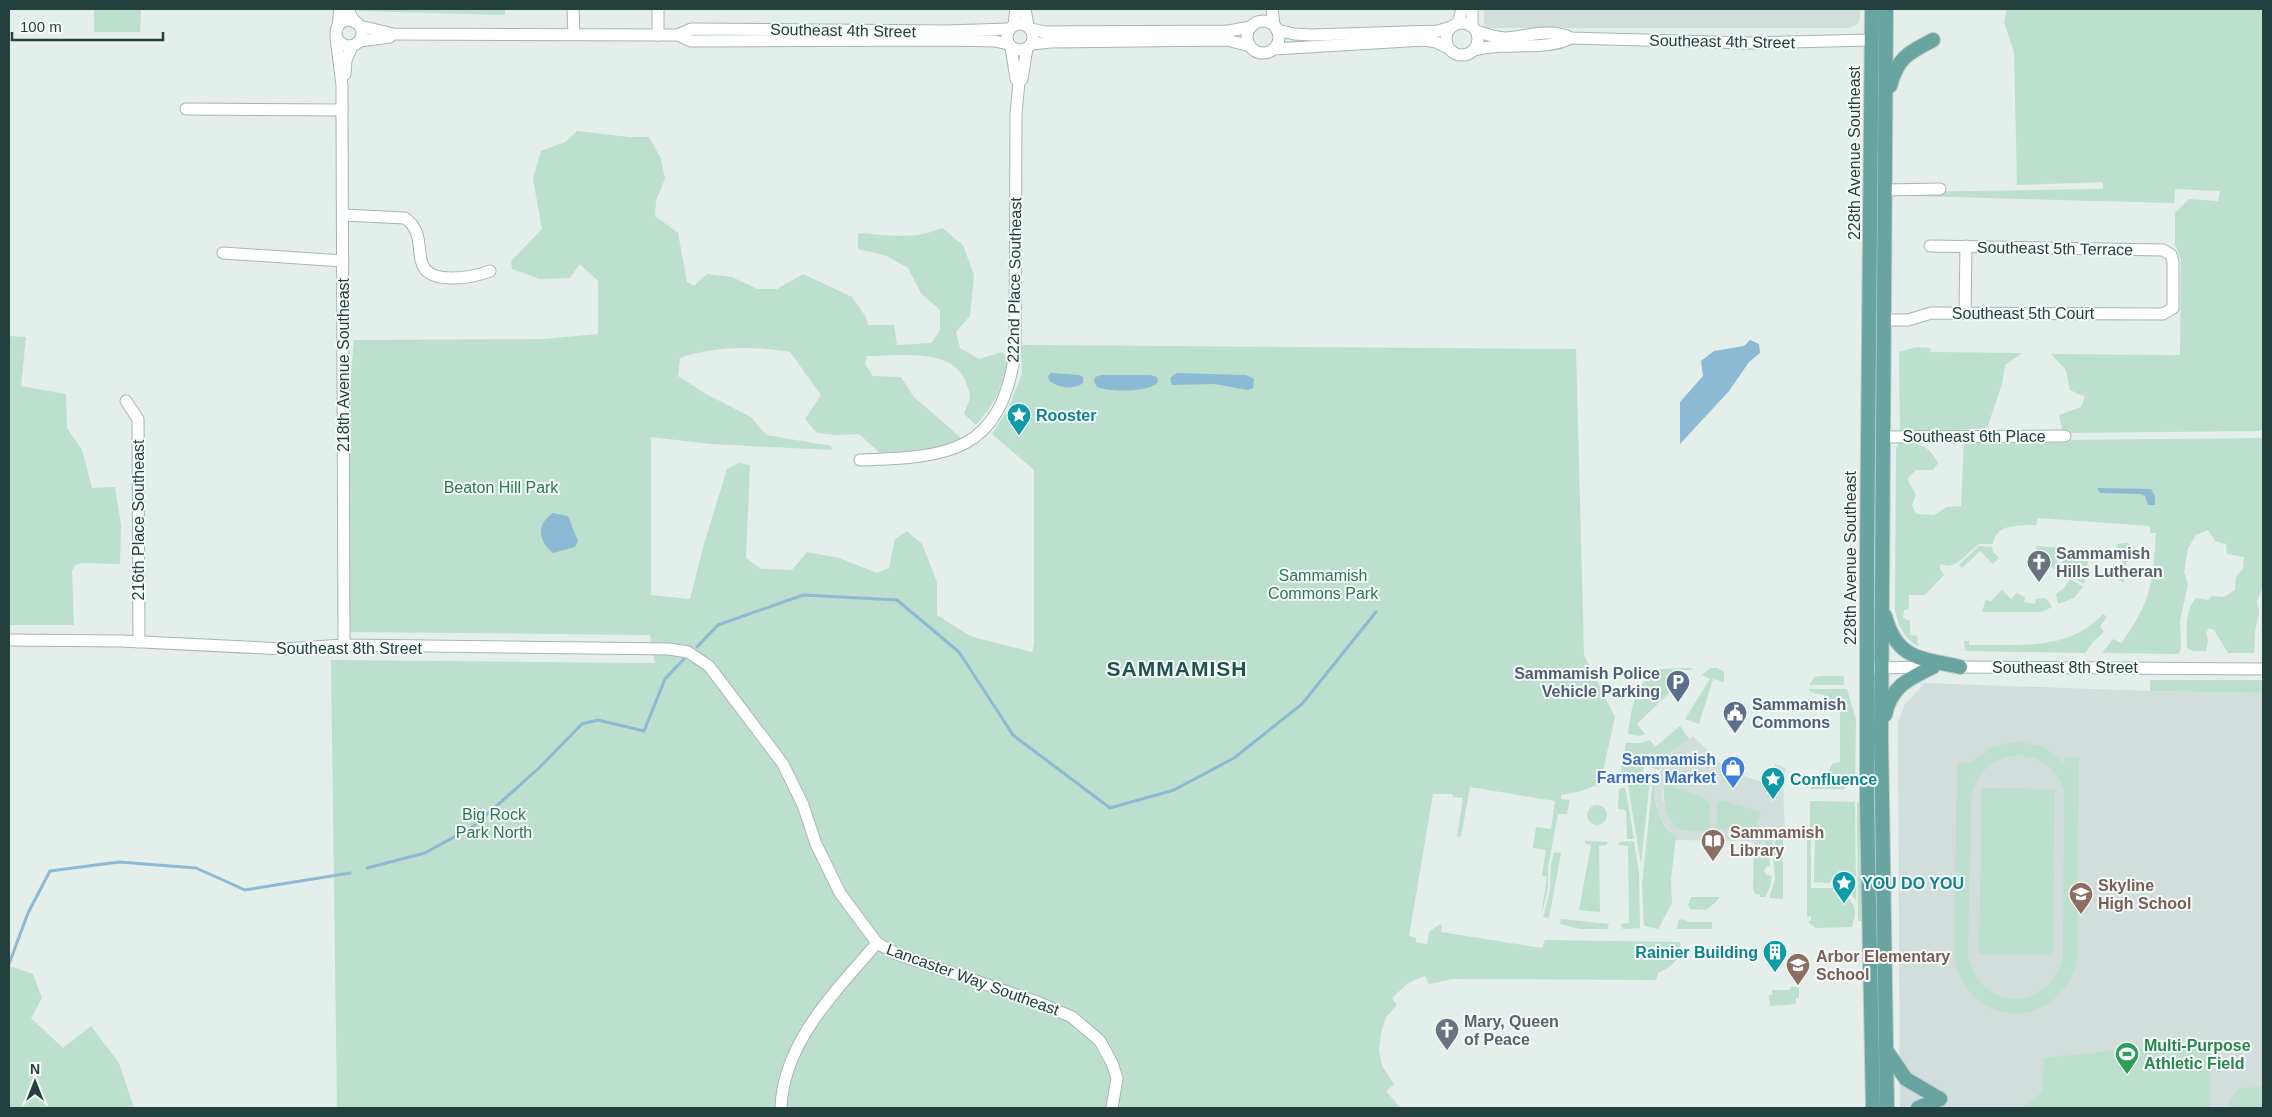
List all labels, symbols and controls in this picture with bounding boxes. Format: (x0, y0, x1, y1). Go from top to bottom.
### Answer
scale bar (12, 10, 164, 42)
text: 100 m (20, 18, 62, 35)
street label: Southeast 4th Street (770, 21, 917, 40)
street label: Southeast 4th Street (1649, 32, 1796, 51)
street label: 228th Avenue Southeast (1846, 65, 1863, 240)
street label: 222nd Place Southeast (1005, 197, 1024, 363)
street label: Southeast 5th Terrace (1977, 239, 2133, 258)
street label: 218th Avenue Southeast (335, 277, 352, 452)
street label: Southeast 5th Court (1952, 305, 2095, 322)
place icon: Rooster (1006, 402, 1032, 436)
place label: Rooster (1036, 407, 1096, 424)
street label: Southeast 6th Place (1902, 428, 2046, 445)
street label: 216th Place Southeast (130, 439, 147, 601)
street label: 228th Avenue Southeast (1842, 470, 1859, 645)
park label: Beaton Hill Park (444, 479, 559, 496)
place label: Sammamish Hills Lutheran (2056, 545, 2163, 580)
church icon: Sammamish Hills Lutheran (2026, 549, 2052, 583)
park label: Sammamish Commons Park (1268, 567, 1379, 602)
street label: Southeast 8th Street (276, 640, 422, 657)
district label: SAMMAMISH (1107, 657, 1247, 680)
street label: Southeast 8th Street (1992, 659, 2138, 676)
place label: Sammamish Police Vehicle Parking (1514, 665, 1660, 700)
parking icon: Sammamish Police Vehicle Parking (1665, 669, 1691, 703)
place label: Sammamish Commons (1752, 696, 1846, 731)
public building icon: Sammamish Commons (1722, 700, 1748, 734)
place label: Sammamish Farmers Market (1597, 751, 1717, 786)
shop icon: Sammamish Farmers Market (1720, 755, 1746, 789)
place icon: Confluence (1760, 766, 1786, 800)
place label: Confluence (1790, 771, 1877, 788)
park label: Big Rock Park North (456, 806, 532, 841)
place label: Sammamish Library (1730, 824, 1824, 859)
library icon: Sammamish Library (1700, 828, 1726, 862)
place icon: YOU DO YOU (1831, 870, 1857, 904)
place label: YOU DO YOU (1862, 875, 1964, 892)
place label: Skyline High School (2098, 877, 2191, 912)
school or university icon: Skyline High School (2068, 881, 2094, 915)
building icon: Rainier Building (1762, 939, 1788, 973)
street label: Lancaster Way Southeast (884, 940, 1062, 1019)
place label: Rainier Building (1635, 944, 1758, 961)
place label: Arbor Elementary School (1816, 948, 1950, 983)
school or university icon: Arbor Elementary School (1785, 952, 1811, 986)
place label: Mary, Queen of Peace (1464, 1013, 1559, 1048)
church icon: Mary, Queen of Peace (1434, 1017, 1460, 1051)
place label: Multi-Purpose Athletic Field (2144, 1037, 2251, 1072)
sports icon: Multi-Purpose Athletic Field (2114, 1041, 2140, 1075)
north arrow (10, 1057, 60, 1107)
text: N (30, 1061, 40, 1077)

